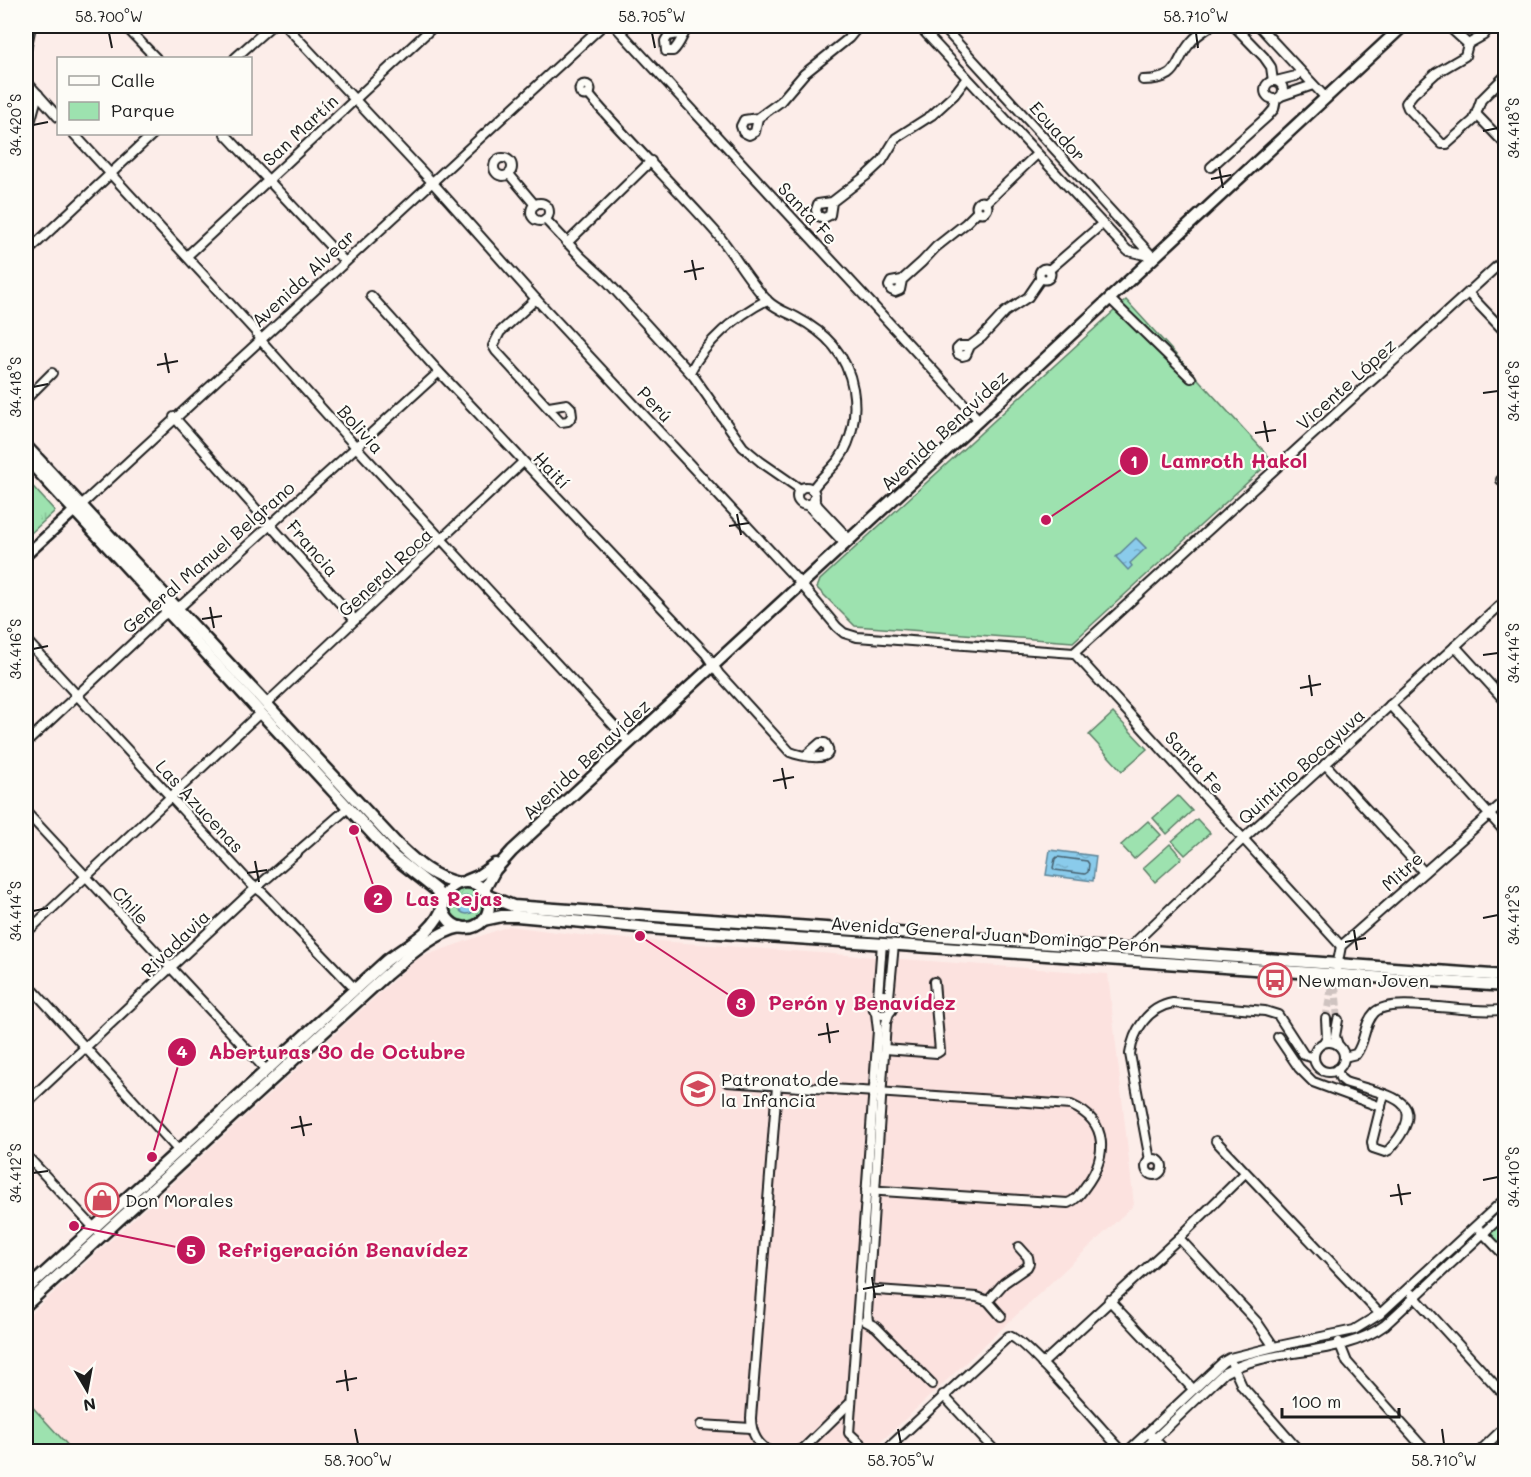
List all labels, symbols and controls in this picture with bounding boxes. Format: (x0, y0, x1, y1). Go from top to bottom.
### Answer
text: 58.700°W (75, 6, 143, 26)
text: 58.705°W (618, 6, 686, 26)
text: 58.710°W (1163, 6, 1229, 26)
legend (57, 57, 252, 135)
text: Calle (111, 68, 155, 92)
street label: San Martín (257, 89, 343, 171)
text: 34.420°S (5, 94, 25, 156)
street label: Ecuador (1025, 96, 1091, 166)
text: Parque (111, 98, 175, 122)
text: 34.418°S (1503, 98, 1523, 158)
street label: Santa Fe (773, 177, 843, 249)
street label: Avenida Alvear (246, 224, 360, 332)
street label: Vicente López (1291, 333, 1401, 435)
text: 34.418°S (5, 357, 25, 417)
text: 34.416°S (1503, 361, 1523, 421)
street label: Avenida Benavídez (875, 364, 1013, 496)
street label: Perú (632, 381, 678, 427)
street label: Bolivia (333, 399, 389, 459)
callout: Lamroth Hakol (1119, 442, 1320, 480)
street label: Haití (528, 446, 576, 494)
text: Lamroth Hakol (1161, 447, 1307, 473)
text: 1 (1130, 449, 1138, 473)
street label: General Manuel Belgrano (117, 475, 300, 639)
street label: Francia (282, 515, 344, 581)
street label: General Roca (333, 522, 437, 622)
text: 34.416°S (5, 619, 25, 679)
text: 34.414°S (1503, 623, 1523, 683)
street label: Avenida Benavídez (517, 693, 655, 825)
street label: Quintino Bocayuva (1232, 703, 1370, 829)
street label: Santa Fe (1160, 726, 1230, 798)
street label: Las Azucenas (151, 754, 249, 858)
street label: Mitre (1376, 846, 1428, 896)
callout: Las Rejas (363, 880, 514, 918)
text: 34.414°S (5, 881, 25, 941)
street label: Chile (107, 881, 155, 929)
text: Las Rejas (406, 885, 502, 911)
text: 34.412°S (1503, 885, 1523, 945)
text: 2 (373, 886, 383, 910)
street label: Rivadavia (135, 904, 215, 982)
street label: Avenida General Juan Domingo Perón (830, 911, 1160, 957)
bus stop icon: Newman Joven (1257, 962, 1293, 998)
place label: Newman Joven (1298, 968, 1429, 992)
callout: Perón y Benavídez (726, 984, 968, 1022)
text: Perón y Benavídez (768, 989, 956, 1015)
text: 3 (736, 991, 747, 1015)
callout: Aberturas 30 de Octubre (167, 1033, 477, 1071)
text: Aberturas 30 de Octubre (209, 1038, 465, 1064)
text: 4 (176, 1039, 188, 1063)
place label: Patronato de la Infancia (721, 1067, 839, 1112)
school or university icon: Patronato de la Infancia (680, 1071, 716, 1107)
text: 34.412°S (5, 1143, 25, 1203)
text: 34.410°S (1503, 1146, 1523, 1208)
shop icon: Don Morales (84, 1182, 120, 1218)
place label: Don Morales (125, 1188, 233, 1212)
callout: Refrigeración Benavídez (176, 1231, 480, 1269)
text: Refrigeración Benavídez (218, 1236, 468, 1262)
text: 5 (186, 1238, 196, 1262)
north arrow (57, 1360, 117, 1420)
scale bar (1282, 1381, 1399, 1419)
text: 100 m (1291, 1389, 1341, 1413)
text: N (82, 1394, 98, 1417)
text: 58.700°W (324, 1450, 392, 1470)
text: 58.705°W (867, 1450, 935, 1470)
text: 58.710°W (1411, 1450, 1477, 1470)

